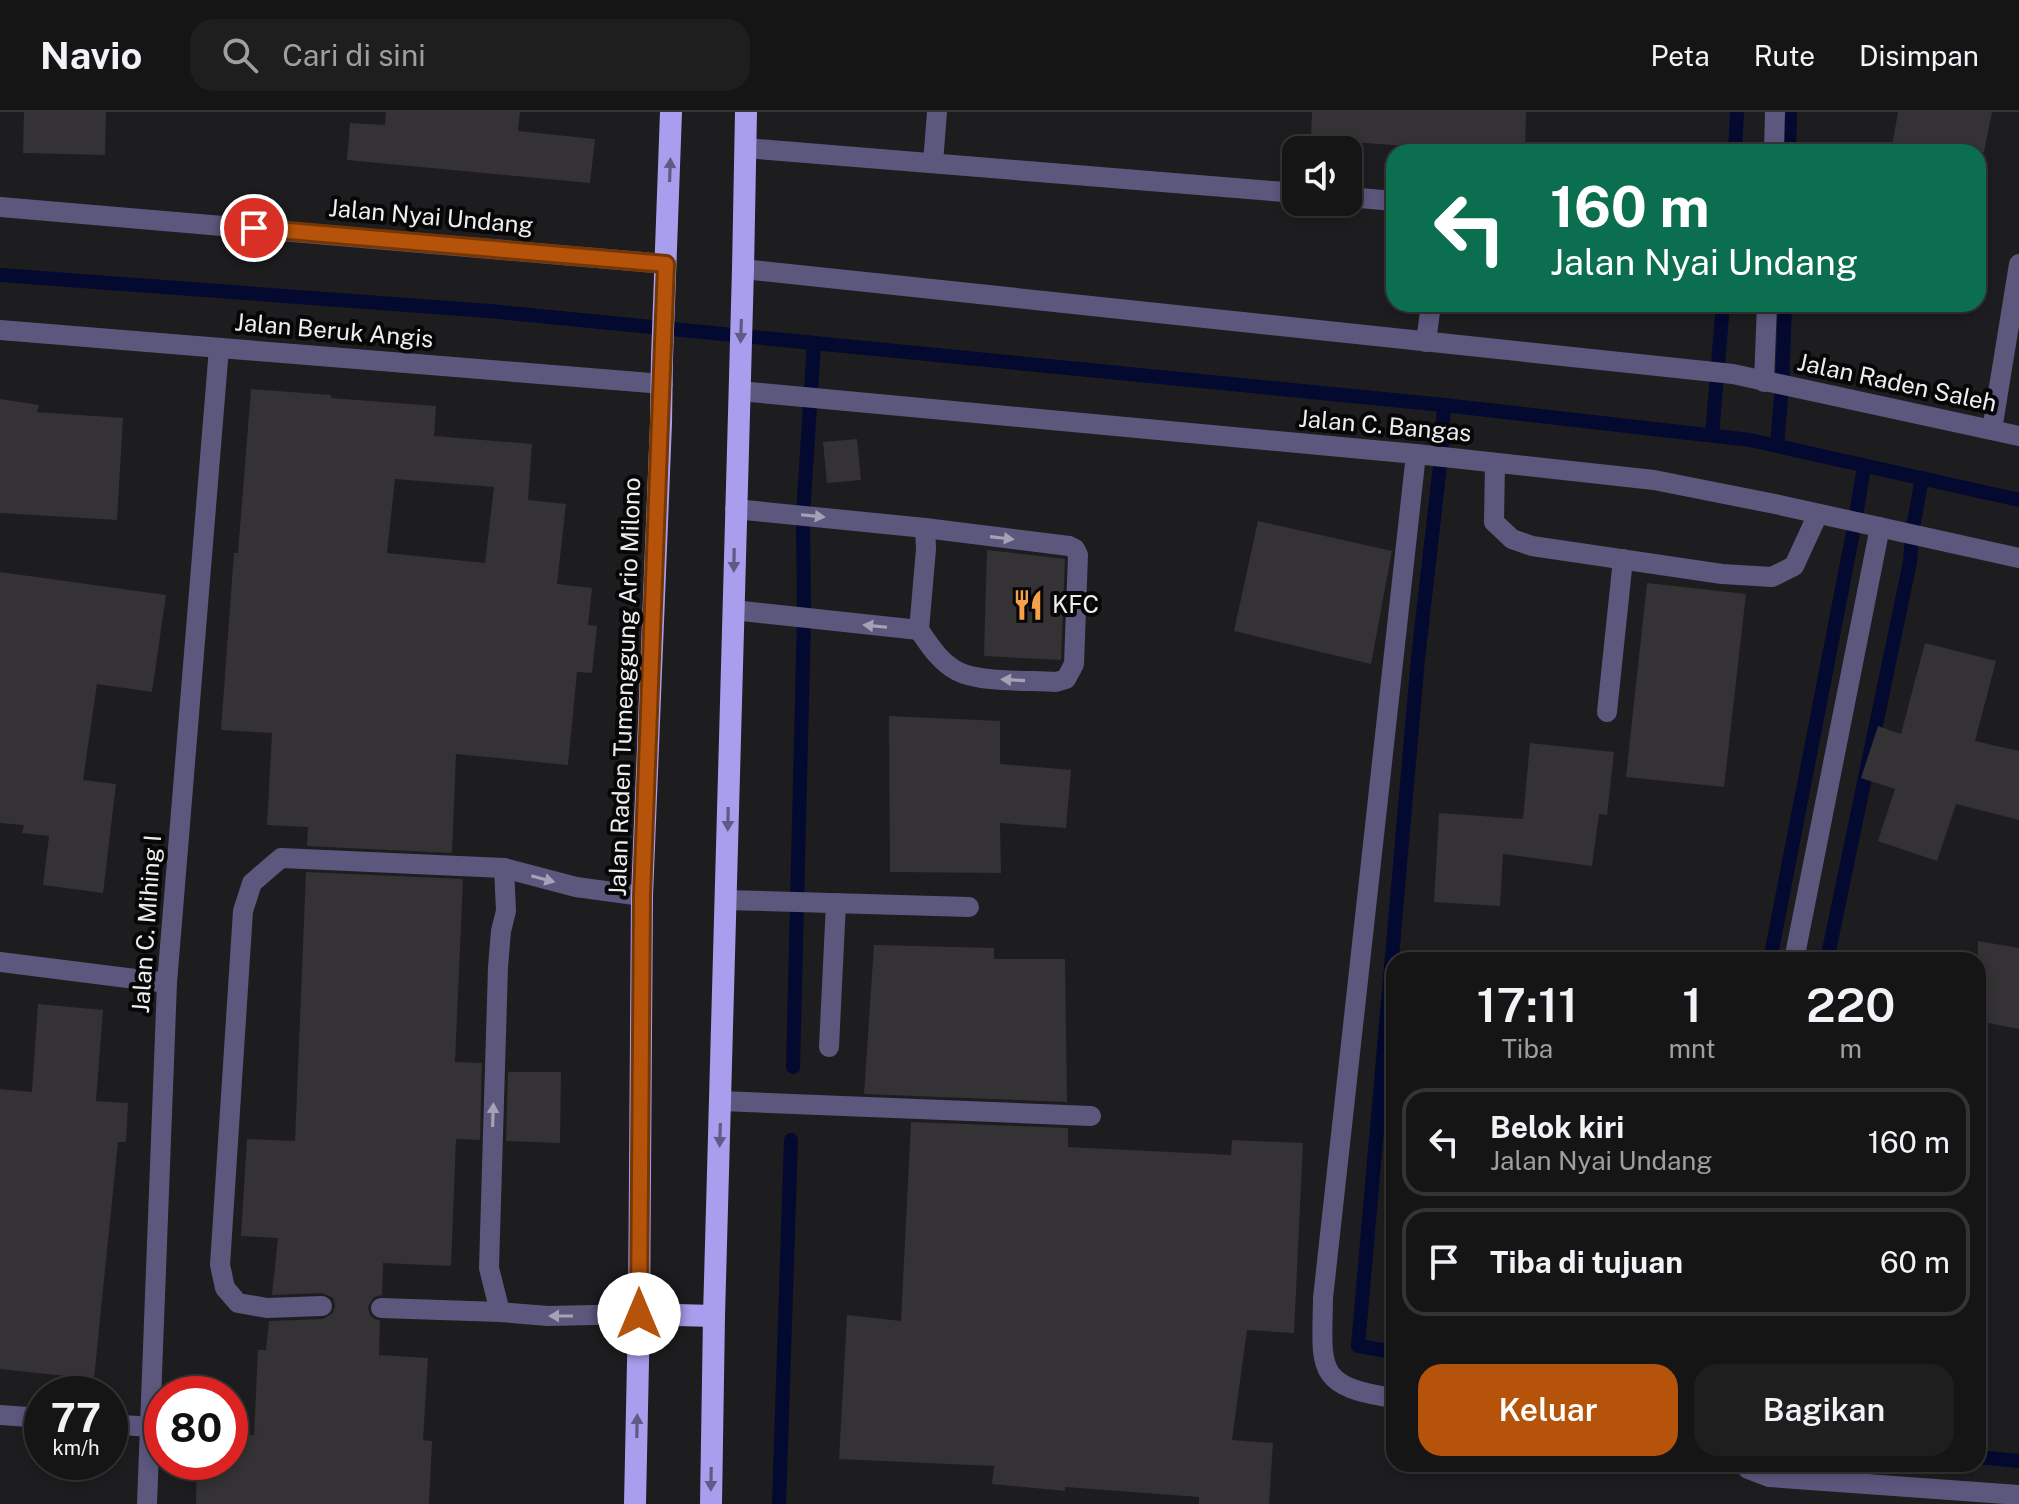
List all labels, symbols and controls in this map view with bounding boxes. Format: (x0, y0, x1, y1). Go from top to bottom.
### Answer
search box (190, 19, 750, 91)
text: Navio (40, 33, 142, 78)
icon: search (218, 33, 262, 77)
text: Cari di sini (282, 37, 426, 73)
text: Peta (1651, 39, 1710, 72)
text: Rute (1754, 39, 1815, 72)
text: Disimpan (1859, 39, 1979, 72)
map controls (1282, 136, 1362, 216)
button: sound (1282, 136, 1362, 216)
one-way arrow (663, 157, 676, 182)
text: 160 m (1550, 174, 1710, 240)
icon: left (1418, 176, 1522, 280)
street label: Jalan Nyai Undang (328, 193, 535, 239)
pin (220, 194, 288, 262)
icon: arrive (232, 206, 276, 250)
text: Jalan Nyai Undang (1550, 241, 1858, 283)
street label: Jalan Beruk Angis (234, 307, 435, 353)
one-way arrow (734, 319, 747, 344)
street label: Jalan Raden Saleh (1795, 347, 1999, 417)
street label: Jalan C. Bangas (1298, 404, 1473, 446)
street label: Jalan Raden Tumenggung Ario Milono (603, 477, 645, 897)
one-way arrow (801, 509, 826, 522)
one-way arrow (990, 532, 1015, 545)
one-way arrow (728, 548, 740, 573)
restaurant icon: KFC (1011, 588, 1045, 622)
place label: KFC (1052, 590, 1099, 618)
one-way arrow (862, 619, 887, 632)
one-way arrow (1000, 673, 1025, 686)
one-way arrow (721, 807, 734, 832)
street label: Jalan C. Mihing I (126, 834, 166, 1014)
one-way arrow (531, 873, 556, 885)
text: 17:11 (1476, 976, 1578, 1033)
text: 1 (1682, 976, 1702, 1033)
text: 220 (1806, 976, 1896, 1033)
text: Tiba (1501, 1033, 1553, 1064)
text: mnt (1669, 1033, 1716, 1064)
text: m (1840, 1033, 1862, 1064)
one-way arrow (486, 1102, 499, 1127)
text: Belok kiri (1490, 1109, 1624, 1145)
icon: left (1422, 1120, 1466, 1164)
one-way arrow (713, 1123, 726, 1148)
text: 160 m (1868, 1124, 1950, 1160)
text: Jalan Nyai Undang (1490, 1145, 1713, 1176)
icon: arrive (1422, 1240, 1466, 1284)
text: Tiba di tujuan (1490, 1244, 1683, 1280)
text: 60 m (1880, 1244, 1950, 1280)
position arrow (597, 1272, 681, 1356)
one-way arrow (548, 1310, 573, 1322)
button: Keluar (1418, 1364, 1678, 1456)
button: Bagikan (1694, 1364, 1954, 1456)
speed limit sign: 80 (144, 1376, 248, 1480)
text: 77 (51, 1394, 101, 1441)
one-way arrow (630, 1413, 643, 1438)
text: km/h (52, 1436, 100, 1460)
one-way arrow (705, 1467, 717, 1492)

